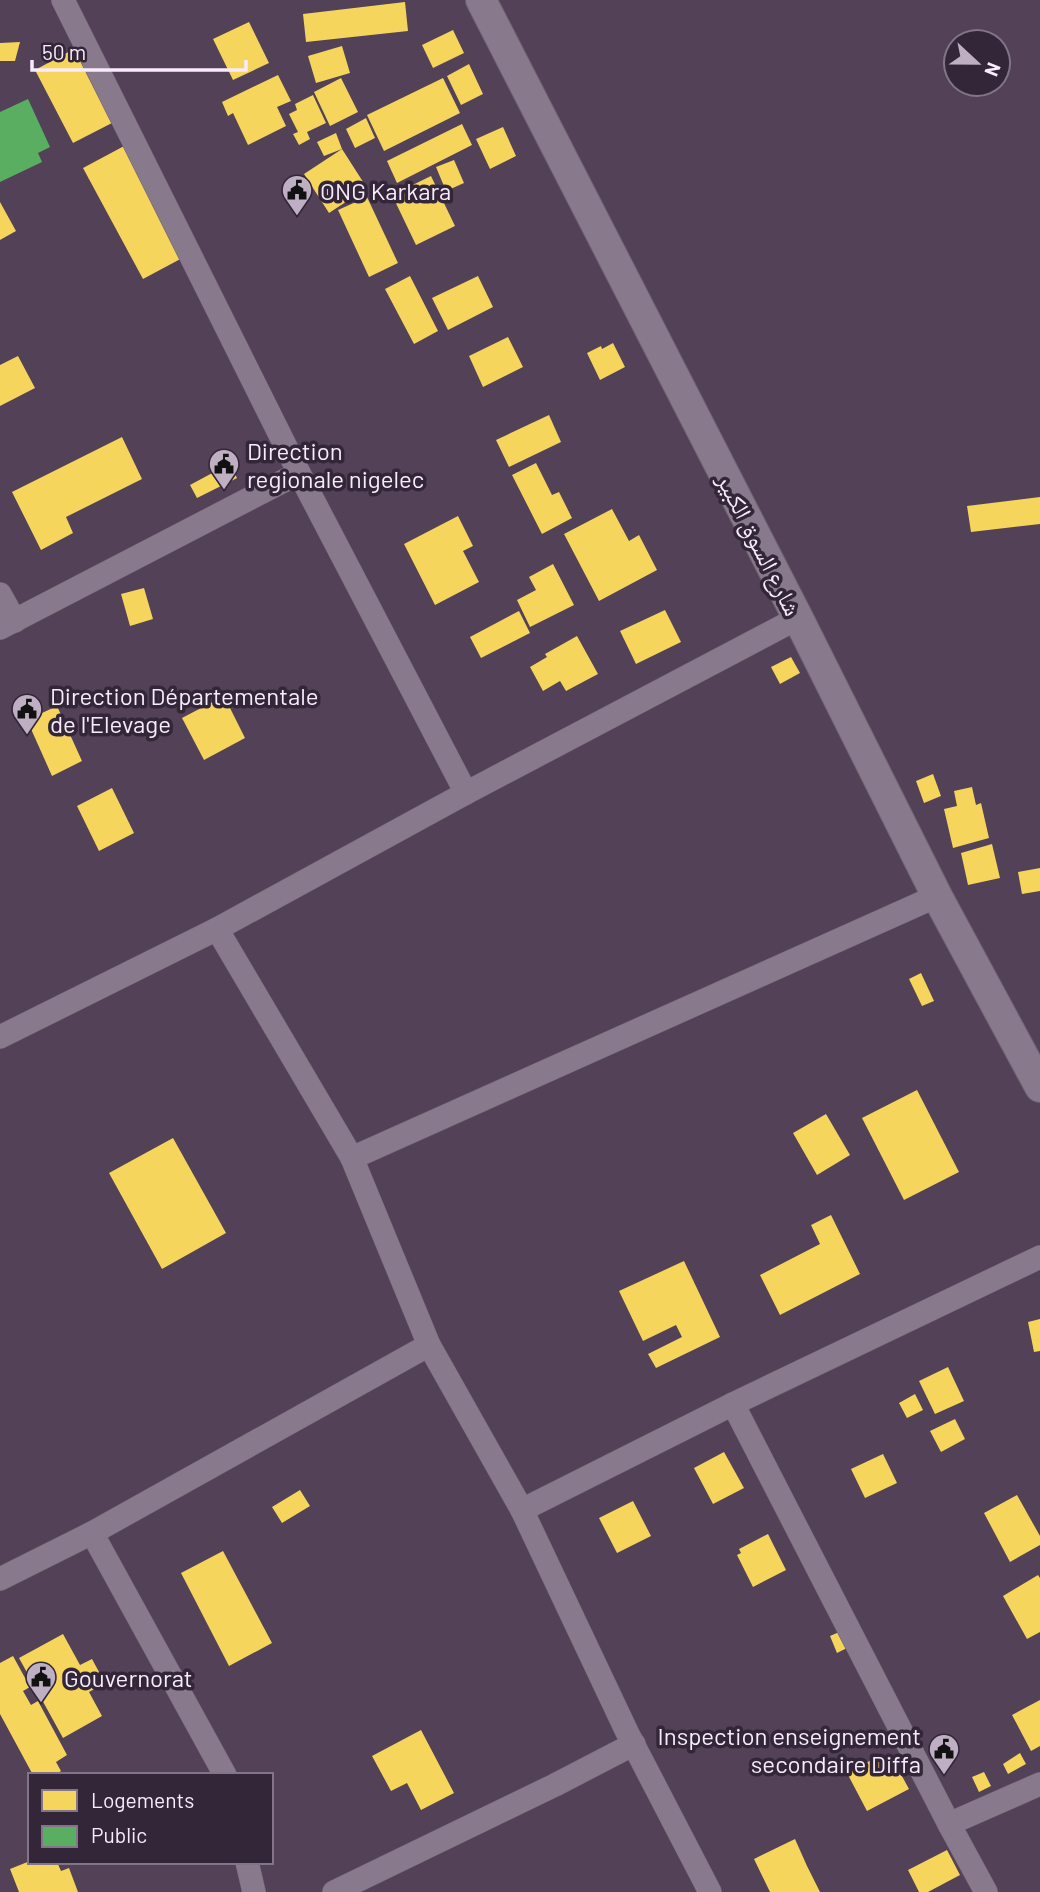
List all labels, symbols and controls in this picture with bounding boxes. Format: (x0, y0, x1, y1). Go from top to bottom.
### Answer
scale bar (32, 28, 245, 72)
north arrow (942, 28, 1012, 98)
text: 50 m (42, 39, 86, 64)
text: N (980, 59, 1006, 80)
public building icon: ONG Karkara (280, 173, 314, 217)
place label: ONG Karkara (320, 176, 451, 205)
place label: Direction regionale nigelec (247, 436, 424, 493)
public building icon: Direction regionale nigelec (207, 447, 241, 491)
street label: شارع السوق الكبير (709, 467, 808, 621)
place label: Direction Départementale de l'Elevage (50, 681, 319, 738)
public building icon: Direction Départementale de l'Elevage (10, 692, 44, 736)
public building icon: Gouvernorat (24, 1660, 58, 1704)
place label: Gouvernorat (64, 1663, 193, 1692)
place label: Inspection enseignement secondaire Diffa (658, 1721, 921, 1778)
public building icon: Inspection enseignement secondaire Diffa (927, 1732, 961, 1776)
legend (28, 1773, 273, 1864)
text: Logements (91, 1787, 194, 1812)
text: Public (91, 1822, 147, 1847)

